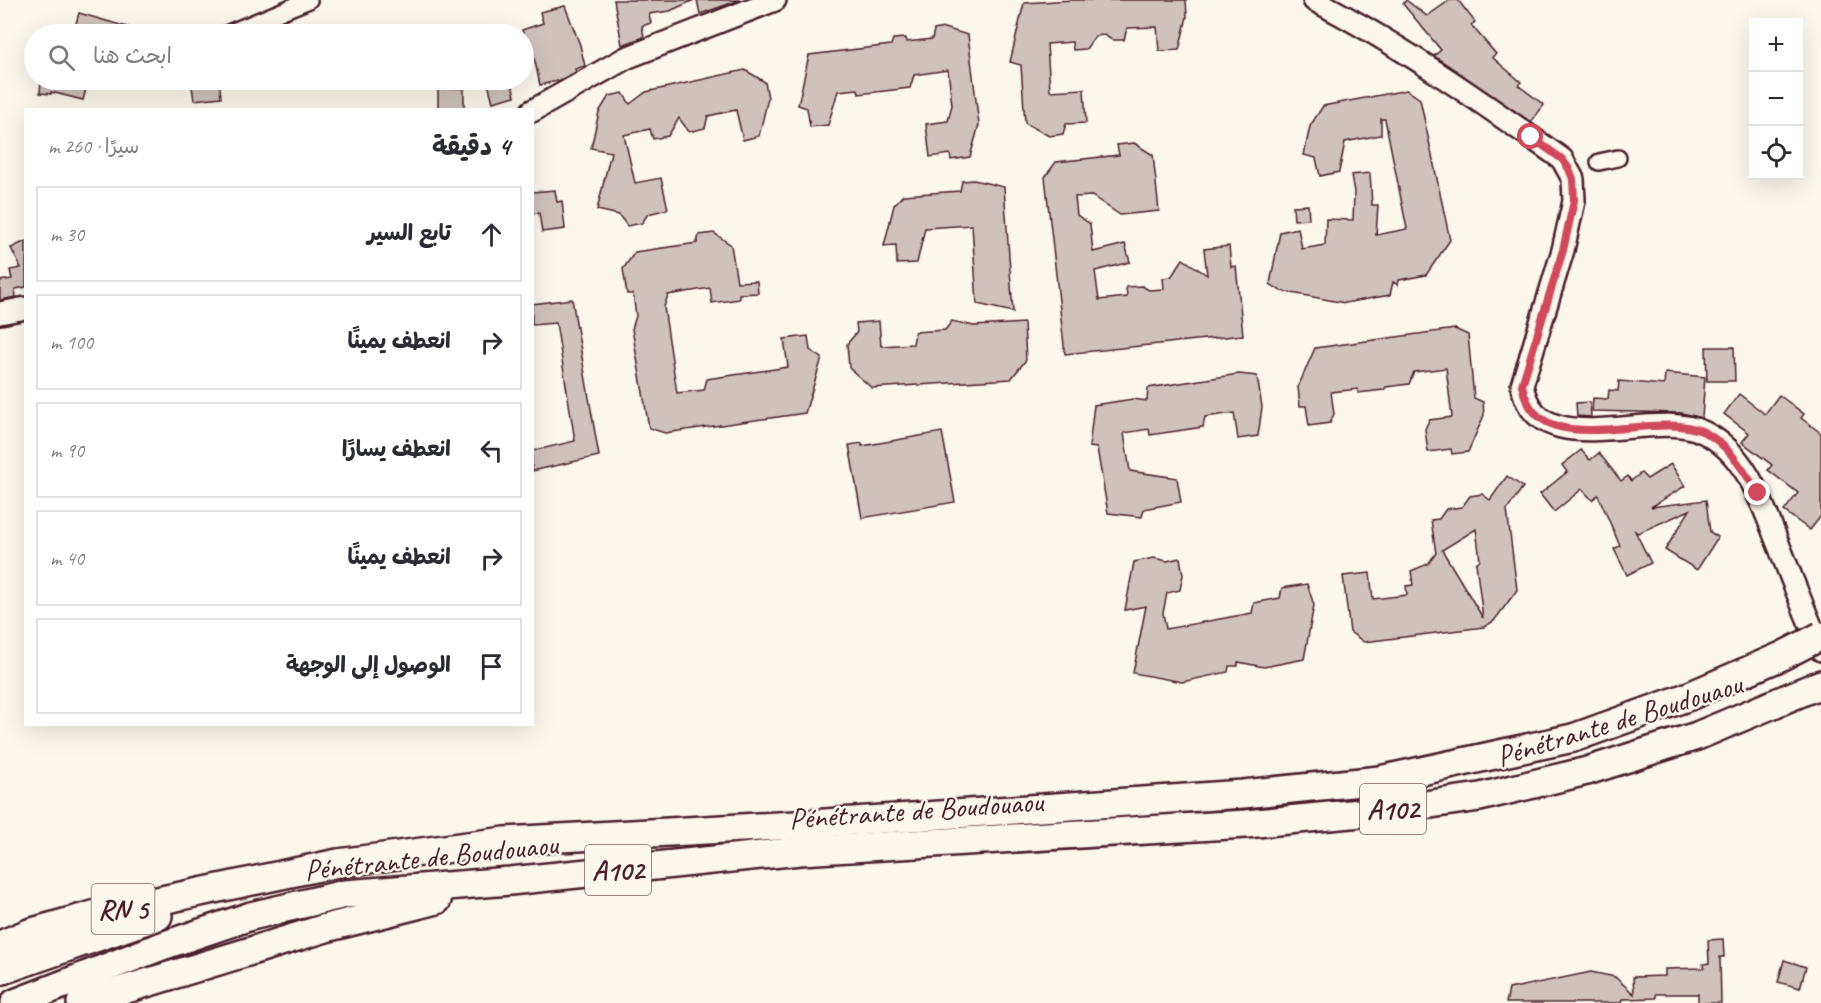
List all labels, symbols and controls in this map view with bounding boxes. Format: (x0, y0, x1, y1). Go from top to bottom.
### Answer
map controls (1749, 18, 1803, 180)
button: + (1749, 18, 1803, 72)
search box (24, 24, 534, 90)
icon: search (45, 41, 78, 74)
text: ابحث هنا (93, 42, 172, 70)
button: − (1749, 72, 1803, 126)
route start (1517, 123, 1543, 149)
button: locate (1749, 126, 1803, 180)
text: 4 دقيقة (432, 130, 510, 163)
text: سيرًا · 260 m (48, 134, 139, 159)
icon: ahead (475, 218, 508, 251)
text: تابع السير (367, 219, 451, 247)
text: 30 m (50, 222, 84, 247)
icon: right (475, 326, 508, 359)
text: انعطف يمينًا (347, 327, 451, 355)
text: 100 m (50, 330, 93, 355)
icon: left (475, 434, 508, 467)
text: انعطف يسارًا (342, 435, 451, 463)
text: 90 m (50, 438, 84, 463)
route end (1744, 479, 1770, 505)
icon: right (475, 542, 508, 575)
text: انعطف يمينًا (347, 543, 451, 571)
text: 40 m (50, 546, 84, 571)
icon: arrive (475, 650, 508, 683)
text: الوصول إلى الوجهة (286, 651, 451, 679)
street label: Pénétrante de Boudouaou (1492, 664, 1748, 775)
street label: Pénétrante de Boudouaou (788, 782, 1046, 838)
road number: A102 (1360, 784, 1426, 834)
street label: Pénétrante de Boudouaou (302, 825, 561, 889)
road number: A102 (585, 845, 651, 895)
road number: RN 5 (92, 884, 154, 934)

